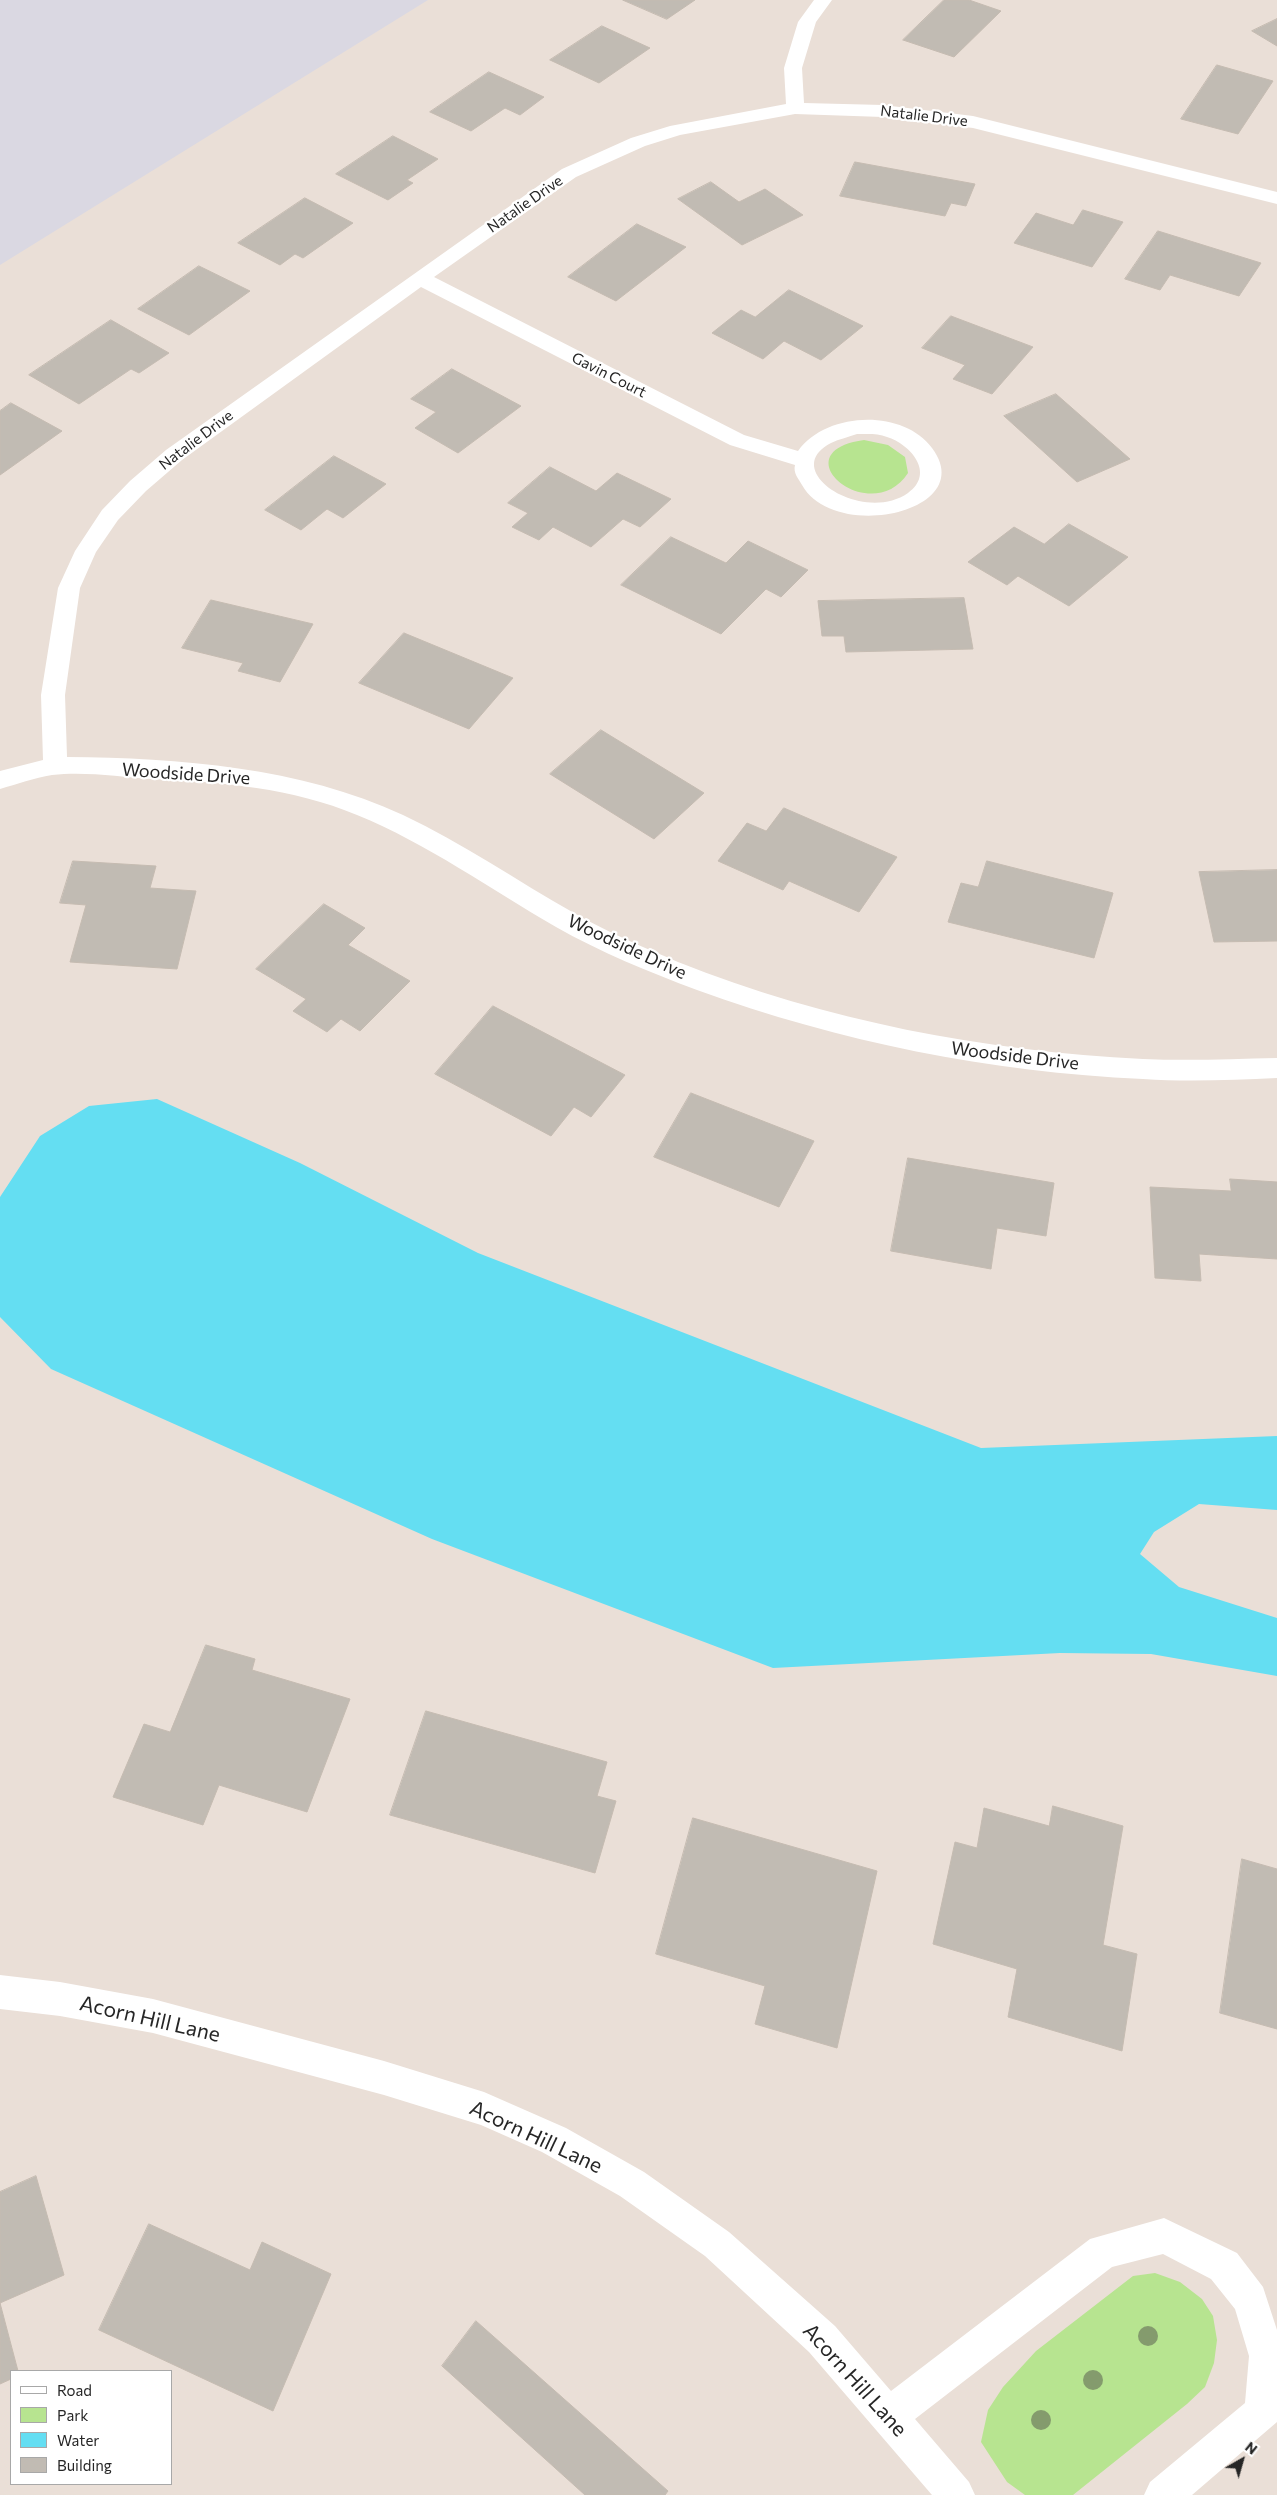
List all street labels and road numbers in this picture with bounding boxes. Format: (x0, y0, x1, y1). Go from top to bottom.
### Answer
street label: Natalie Drive (879, 102, 969, 130)
street label: Natalie Drive (484, 171, 566, 237)
street label: Gavin Court (569, 348, 649, 402)
street label: Natalie Drive (156, 406, 236, 474)
street label: Woodside Drive (121, 759, 251, 789)
street label: Woodside Drive (564, 910, 690, 984)
street label: Woodside Drive (950, 1037, 1080, 1075)
street label: Acorn Hill Lane (77, 1991, 223, 2047)
street label: Acorn Hill Lane (466, 2095, 606, 2179)
street label: Acorn Hill Lane (798, 2318, 912, 2442)

